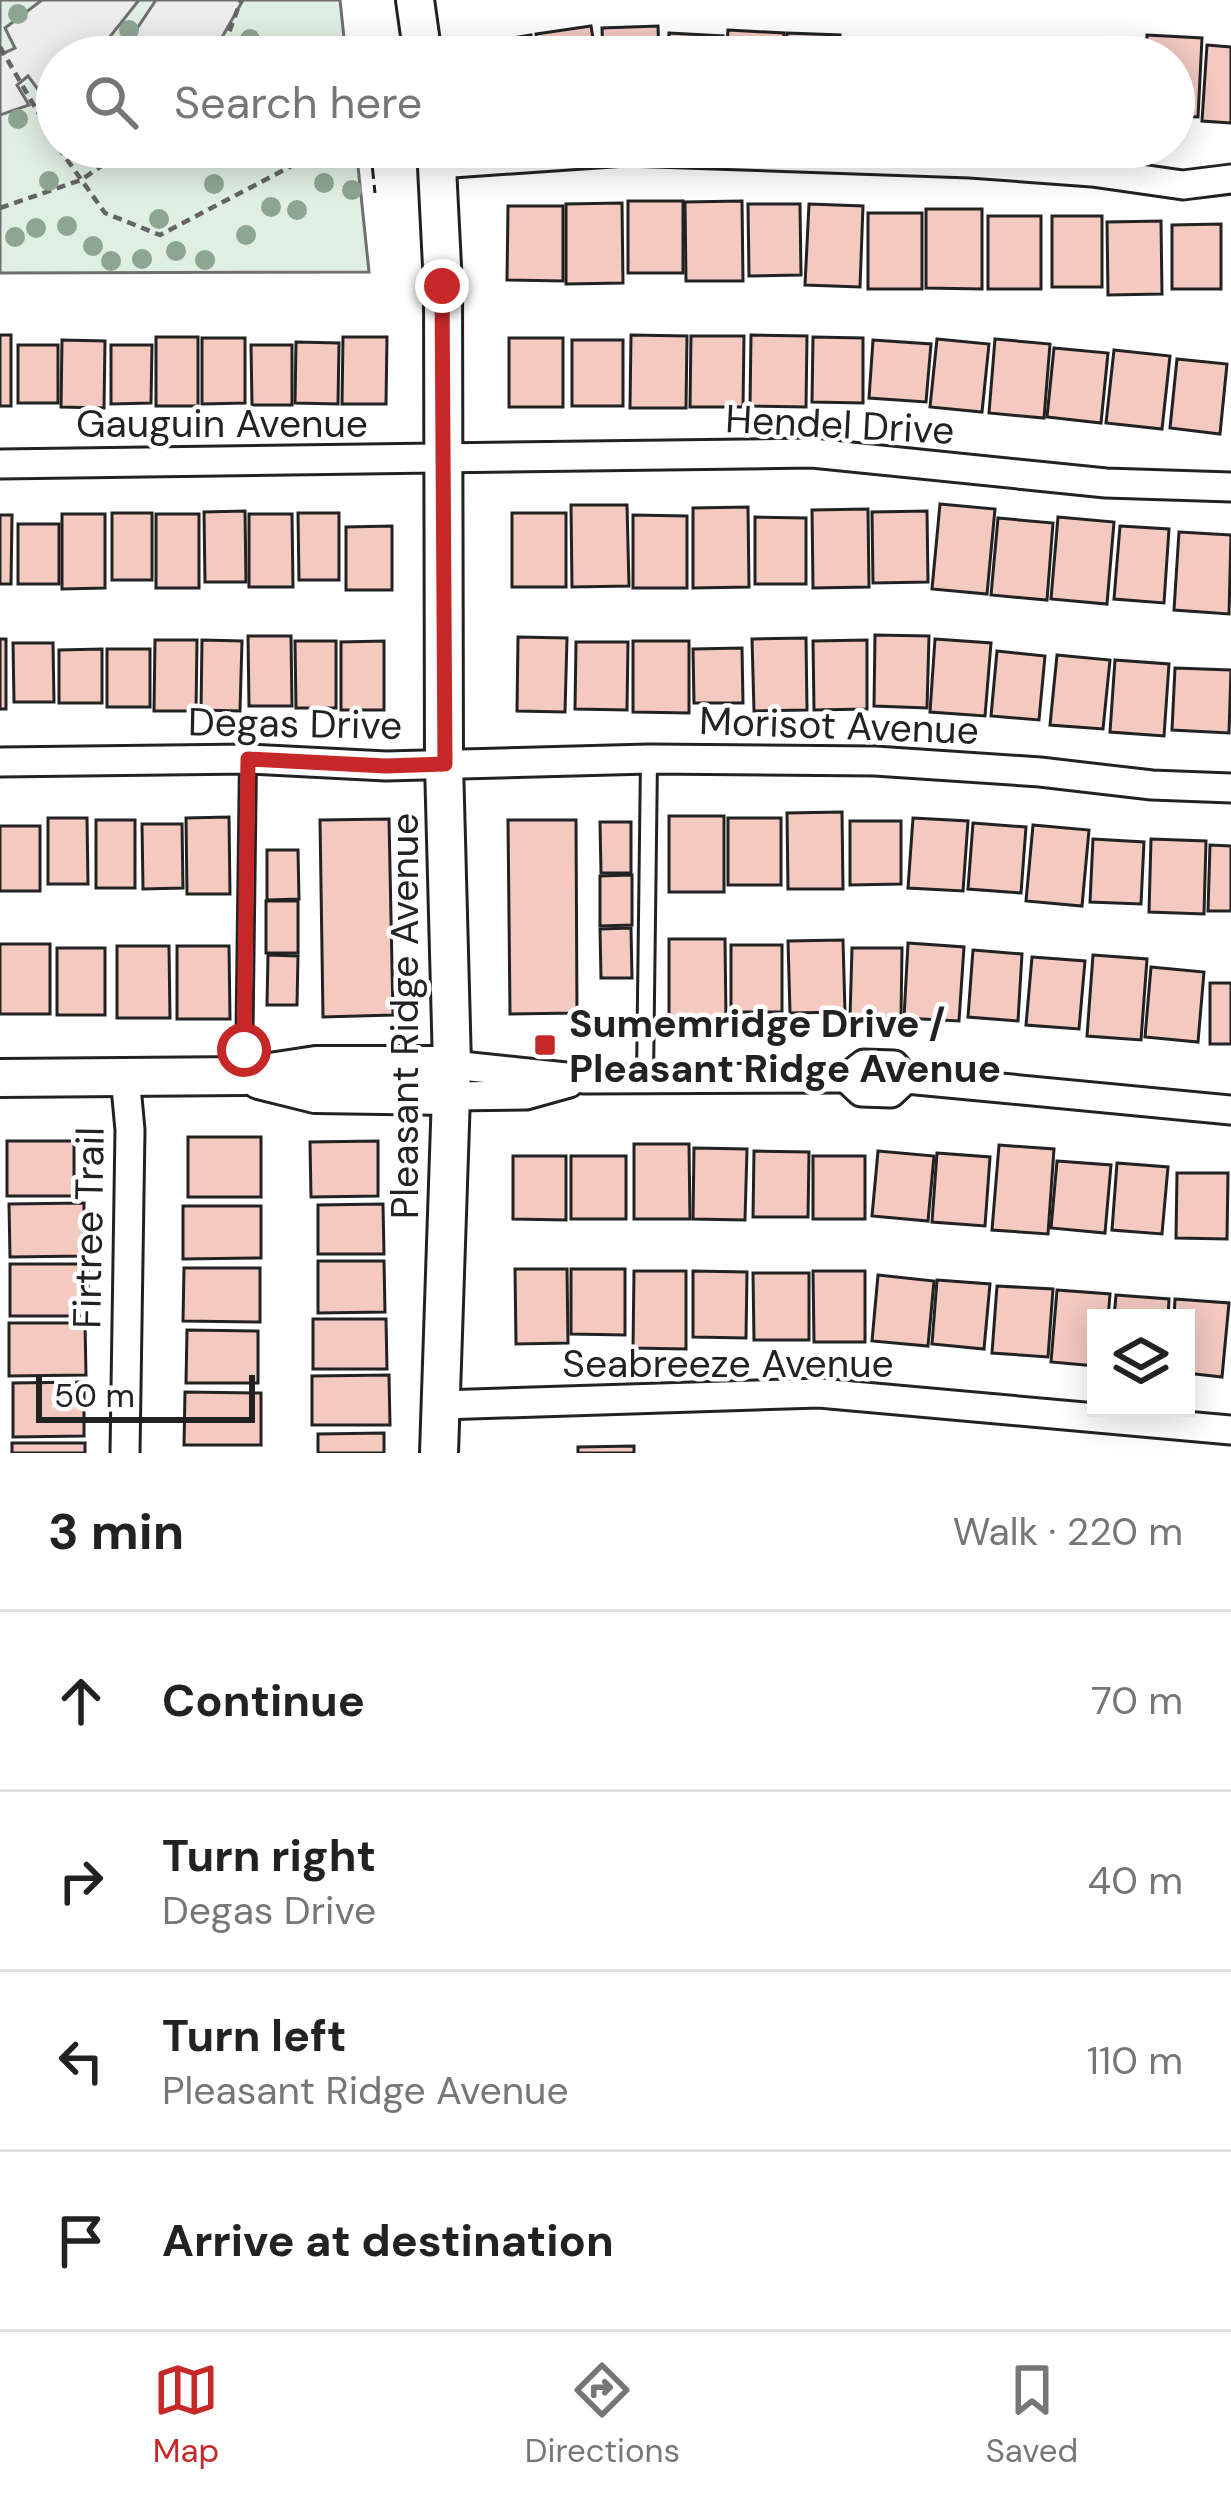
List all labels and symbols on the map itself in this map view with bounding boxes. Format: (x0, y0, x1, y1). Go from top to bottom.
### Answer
route end (415, 259, 469, 313)
street label: Hendel Drive (724, 393, 956, 456)
street label: Gauguin Avenue (76, 398, 368, 449)
street label: Morisot Avenue (698, 695, 980, 756)
street label: Degas Drive (187, 696, 402, 751)
street label: Pleasant Ridge Avenue (379, 813, 430, 1219)
place label: Sumemridge Drive / Pleasant Ridge Avenue (569, 998, 1001, 1094)
route start (217, 1023, 271, 1077)
marker: Sumemridge Drive / Pleasant Ridge Avenue (532, 1032, 558, 1058)
street label: Firtree Trail (61, 1127, 116, 1329)
street label: Seabreeze Avenue (562, 1338, 894, 1389)
scale bar (36, 1369, 255, 1422)

